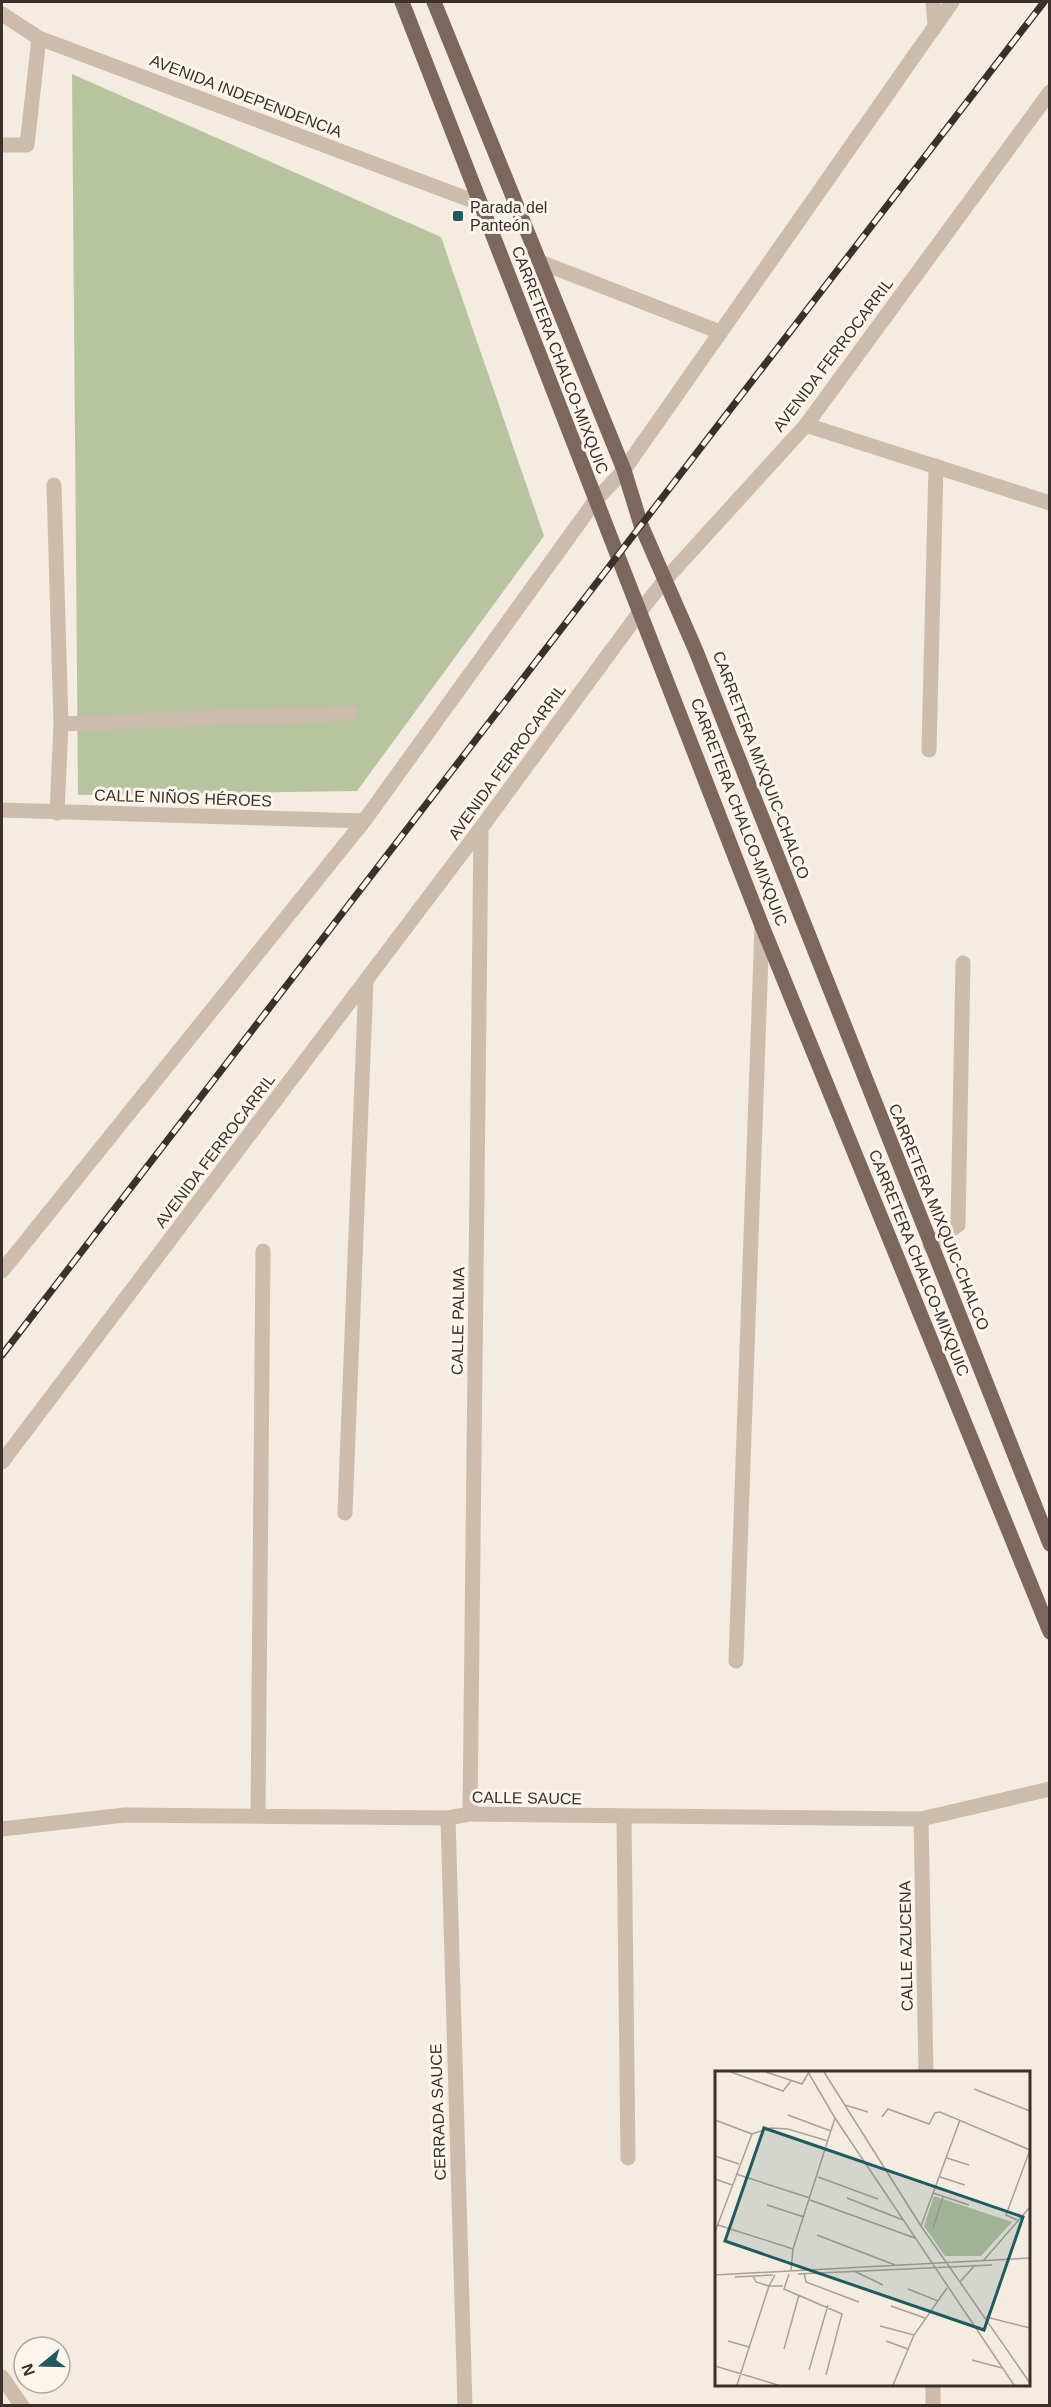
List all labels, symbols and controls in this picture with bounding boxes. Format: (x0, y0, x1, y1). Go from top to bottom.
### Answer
street label: AVENIDA INDEPENDENCIA (148, 51, 345, 141)
place label: Parada del Panteón (470, 199, 547, 234)
marker: Parada del Panteón (451, 209, 465, 223)
street label: CARRETERA CHALCO-MIXQUIC (509, 244, 611, 476)
street label: AVENIDA FERROCARRIL (770, 275, 896, 435)
street label: CARRETERA MIXQUIC-CHALCO (710, 649, 812, 881)
street label: AVENIDA FERROCARRIL (445, 681, 569, 843)
street label: CARRETERA CHALCO-MIXQUIC (688, 696, 790, 928)
street label: CALLE NIÑOS HÉROES (94, 784, 272, 810)
street label: AVENIDA FERROCARRIL (152, 1071, 278, 1231)
street label: CARRETERA MIXQUIC-CHALCO (886, 1101, 992, 1333)
street label: CARRETERA CHALCO-MIXQUIC (866, 1147, 972, 1379)
street label: CALLE PALMA (449, 1266, 467, 1375)
street label: CALLE SAUCE (472, 1789, 582, 1807)
street label: CALLE AZUCENA (896, 1880, 916, 2011)
street label: CERRADA SAUCE (427, 2043, 449, 2181)
inset map (715, 2071, 1030, 2386)
north arrow (12, 2335, 72, 2395)
text: N (18, 2361, 38, 2378)

